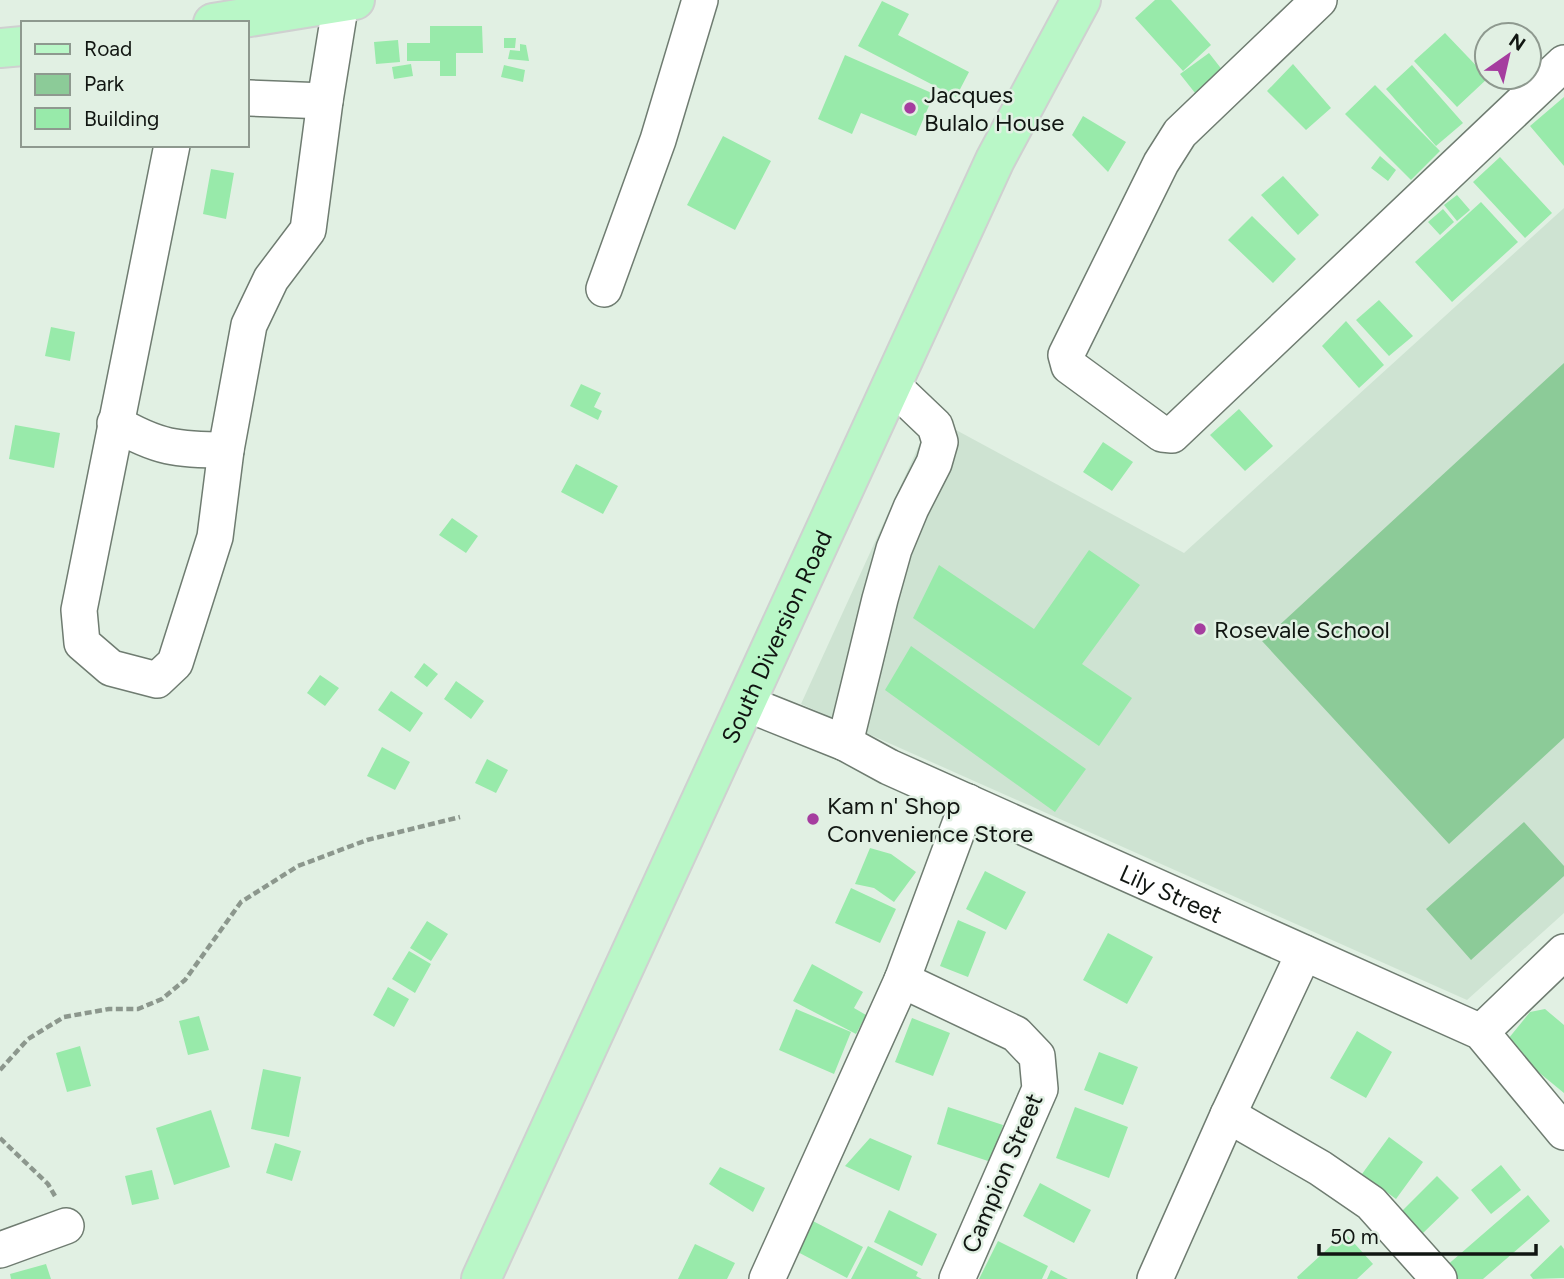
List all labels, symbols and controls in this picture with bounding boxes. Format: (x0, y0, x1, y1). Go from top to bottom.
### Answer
legend (21, 21, 248, 147)
north arrow (1473, 21, 1543, 91)
text: N (1505, 29, 1530, 56)
text: Road (84, 36, 132, 61)
text: Park (84, 71, 125, 96)
place label: Jacques Bulalo House (924, 80, 1064, 137)
marker: Jacques Bulalo House (902, 100, 918, 116)
text: Building (84, 106, 159, 131)
street label: South Diversion Road (715, 525, 838, 748)
place label: Rosevale School (1214, 615, 1390, 644)
marker: Rosevale School (1192, 621, 1208, 637)
place label: Kam n' Shop Convenience Store (827, 791, 1033, 848)
marker: Kam n' Shop Convenience Store (805, 811, 821, 827)
street label: Lily Street (1115, 858, 1227, 929)
street label: Campion Street (955, 1089, 1049, 1257)
scale bar (1319, 1212, 1536, 1256)
text: 50 m (1330, 1224, 1379, 1249)

